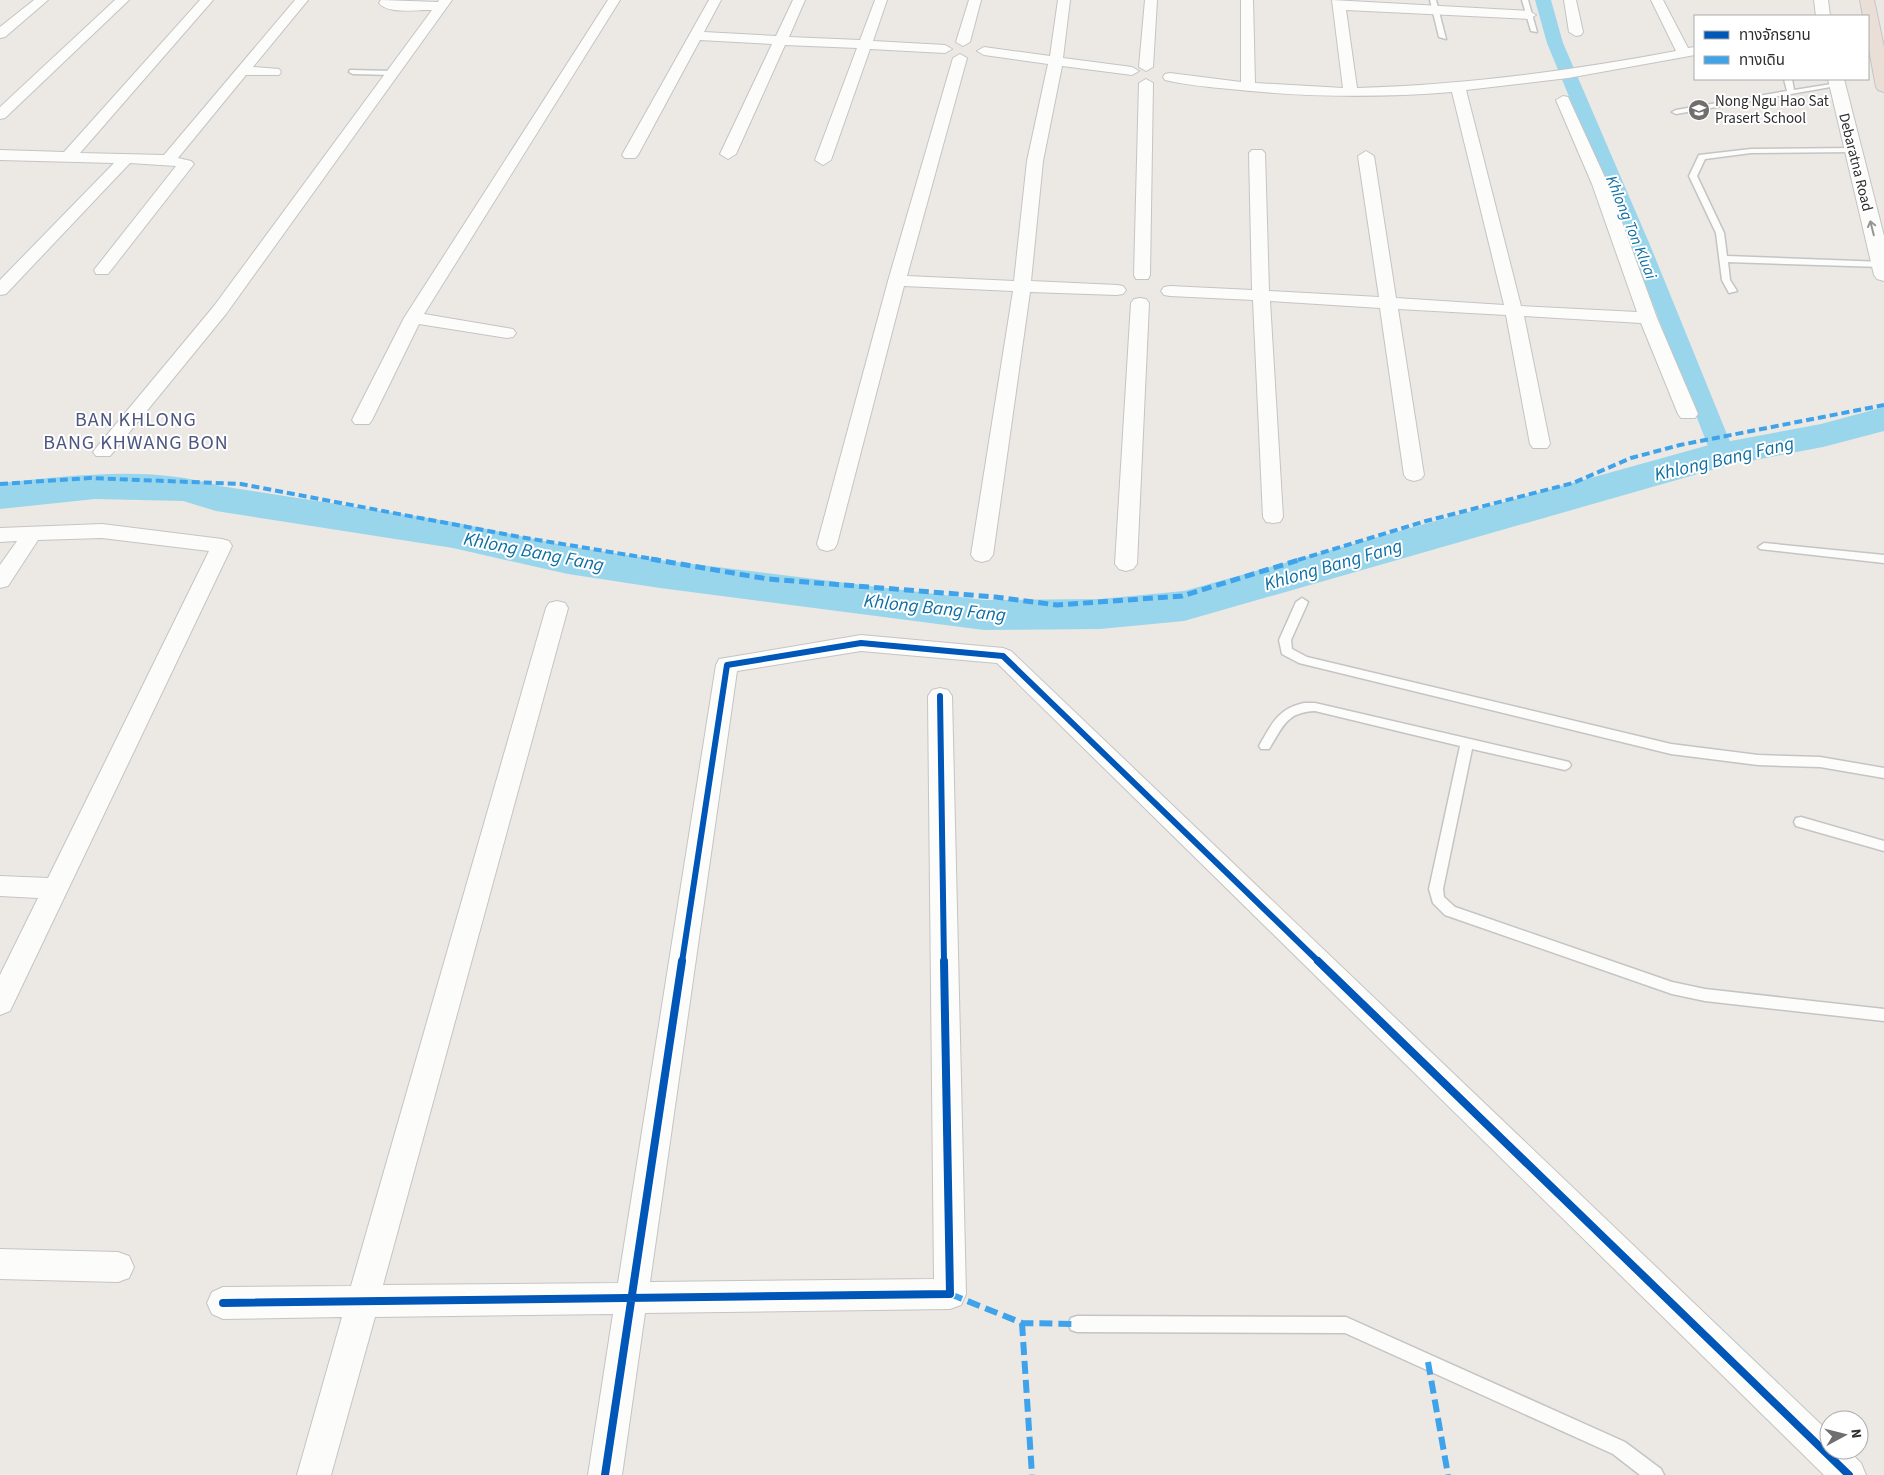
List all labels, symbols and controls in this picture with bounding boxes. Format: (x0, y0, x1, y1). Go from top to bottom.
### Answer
legend (1694, 15, 1869, 80)
text: ทางจักรยาน (1739, 25, 1811, 46)
text: ทางเดิน (1739, 50, 1785, 71)
place label: Nong Ngu Hao Sat Prasert School (1715, 91, 1829, 129)
school or university icon: Nong Ngu Hao Sat Prasert School (1687, 98, 1711, 122)
street label: Debaratna Road (1833, 111, 1878, 213)
water label: Khlong Ton Kluai (1600, 172, 1662, 283)
one-way arrow (1867, 220, 1877, 236)
district label: BAN KHLONG BANG KHWANG BON (43, 406, 229, 457)
water label: Khlong Bang Fang (1652, 430, 1797, 489)
water label: Khlong Bang Fang (461, 526, 606, 579)
water label: Khlong Bang Fang (1261, 533, 1406, 598)
water label: Khlong Bang Fang (862, 588, 1007, 629)
north arrow (1819, 1410, 1869, 1460)
text: N (1845, 1428, 1866, 1439)

